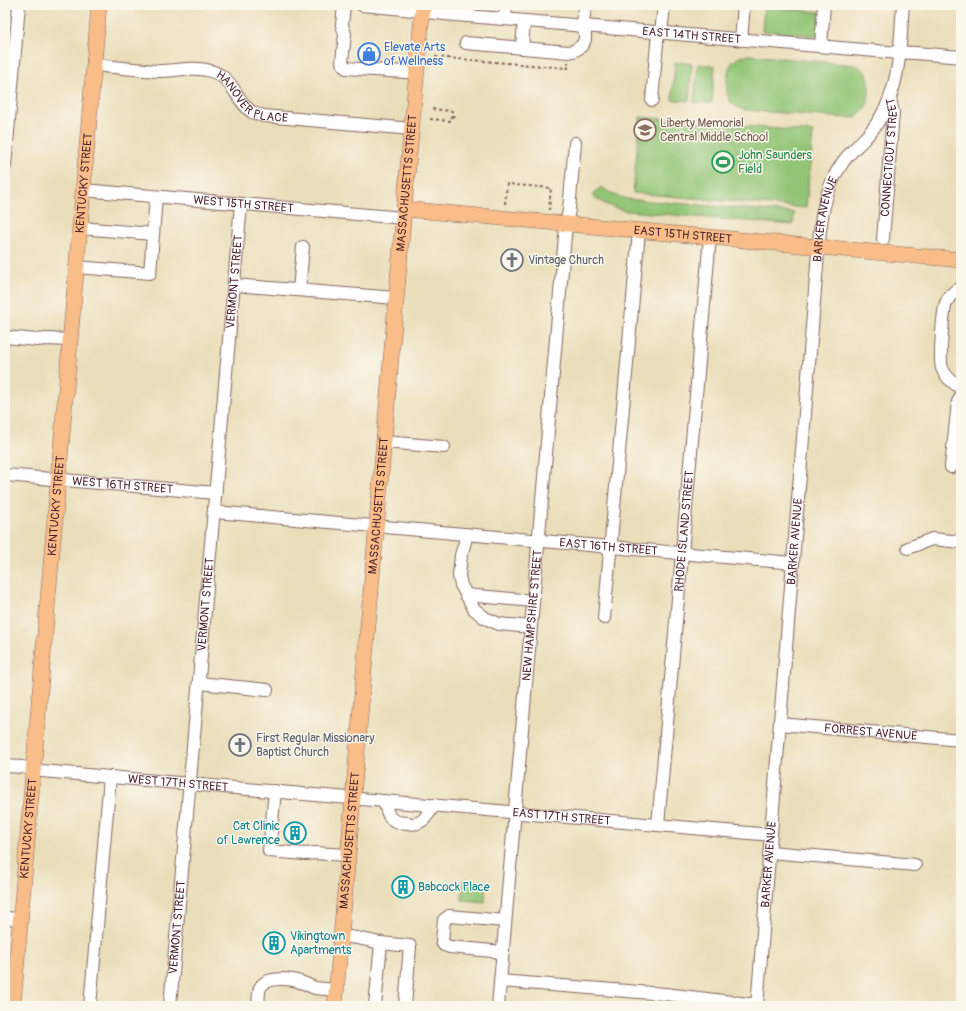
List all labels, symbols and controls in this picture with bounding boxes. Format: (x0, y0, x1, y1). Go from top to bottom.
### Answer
street label: EAST 14TH STREET (642, 24, 742, 47)
place label: Elevate Arts of Wellness (384, 40, 446, 69)
shop icon: Elevate Arts of Wellness (356, 41, 382, 67)
street label: HANOVER PLACE (214, 67, 289, 126)
street label: CONNECTICUT STREET (877, 96, 901, 217)
street label: MASSACHUSETTS STREET (393, 114, 420, 252)
place label: Liberty Memorial Central Middle School (660, 116, 768, 145)
school or university icon: Liberty Memorial Central Middle School (632, 117, 658, 143)
street label: KENTUCKY STREET (72, 132, 96, 234)
place label: John Saunders Field (738, 148, 813, 177)
sports icon: John Saunders Field (710, 149, 736, 175)
street label: BARKER AVENUE (810, 174, 841, 262)
street label: WEST 15TH STREET (193, 192, 295, 216)
street label: EAST 15TH STREET (633, 223, 733, 247)
street label: VERMONT STREET (222, 234, 246, 329)
church icon: Vintage Church (499, 247, 525, 273)
place label: Vintage Church (528, 253, 604, 268)
street label: MASSACHUSETTS STREET (365, 437, 392, 575)
street label: KENTUCKY STREET (44, 455, 68, 557)
street label: RHODE ISLAND STREET (671, 470, 697, 592)
street label: WEST 16TH STREET (72, 473, 174, 497)
street label: BARKER AVENUE (784, 498, 806, 585)
street label: EAST 16TH STREET (559, 535, 659, 559)
street label: NEW HAMPSHIRE STREET (519, 549, 545, 682)
street label: VERMONT STREET (194, 557, 217, 652)
street label: FORREST AVENUE (823, 720, 918, 744)
place label: First Regular Missionary Baptist Church (256, 731, 374, 760)
church icon: First Regular Missionary Baptist Church (227, 732, 253, 758)
street label: WEST 17TH STREET (127, 771, 229, 795)
street label: MASSACHUSETTS STREET (336, 771, 363, 910)
street label: KENTUCKY STREET (16, 778, 40, 879)
street label: EAST 17TH STREET (512, 805, 611, 828)
place label: Cat Clinic of Lawrence (217, 819, 280, 848)
building icon: Cat Clinic of Lawrence (282, 820, 308, 846)
street label: BARKER AVENUE (757, 821, 779, 908)
building icon: Babcock Place (390, 874, 416, 900)
street label: VERMONT STREET (165, 880, 189, 975)
place label: Babcock Place (418, 880, 490, 895)
place label: Vikingtown Apartments (290, 929, 352, 958)
building icon: Vikingtown Apartments (261, 930, 287, 956)

